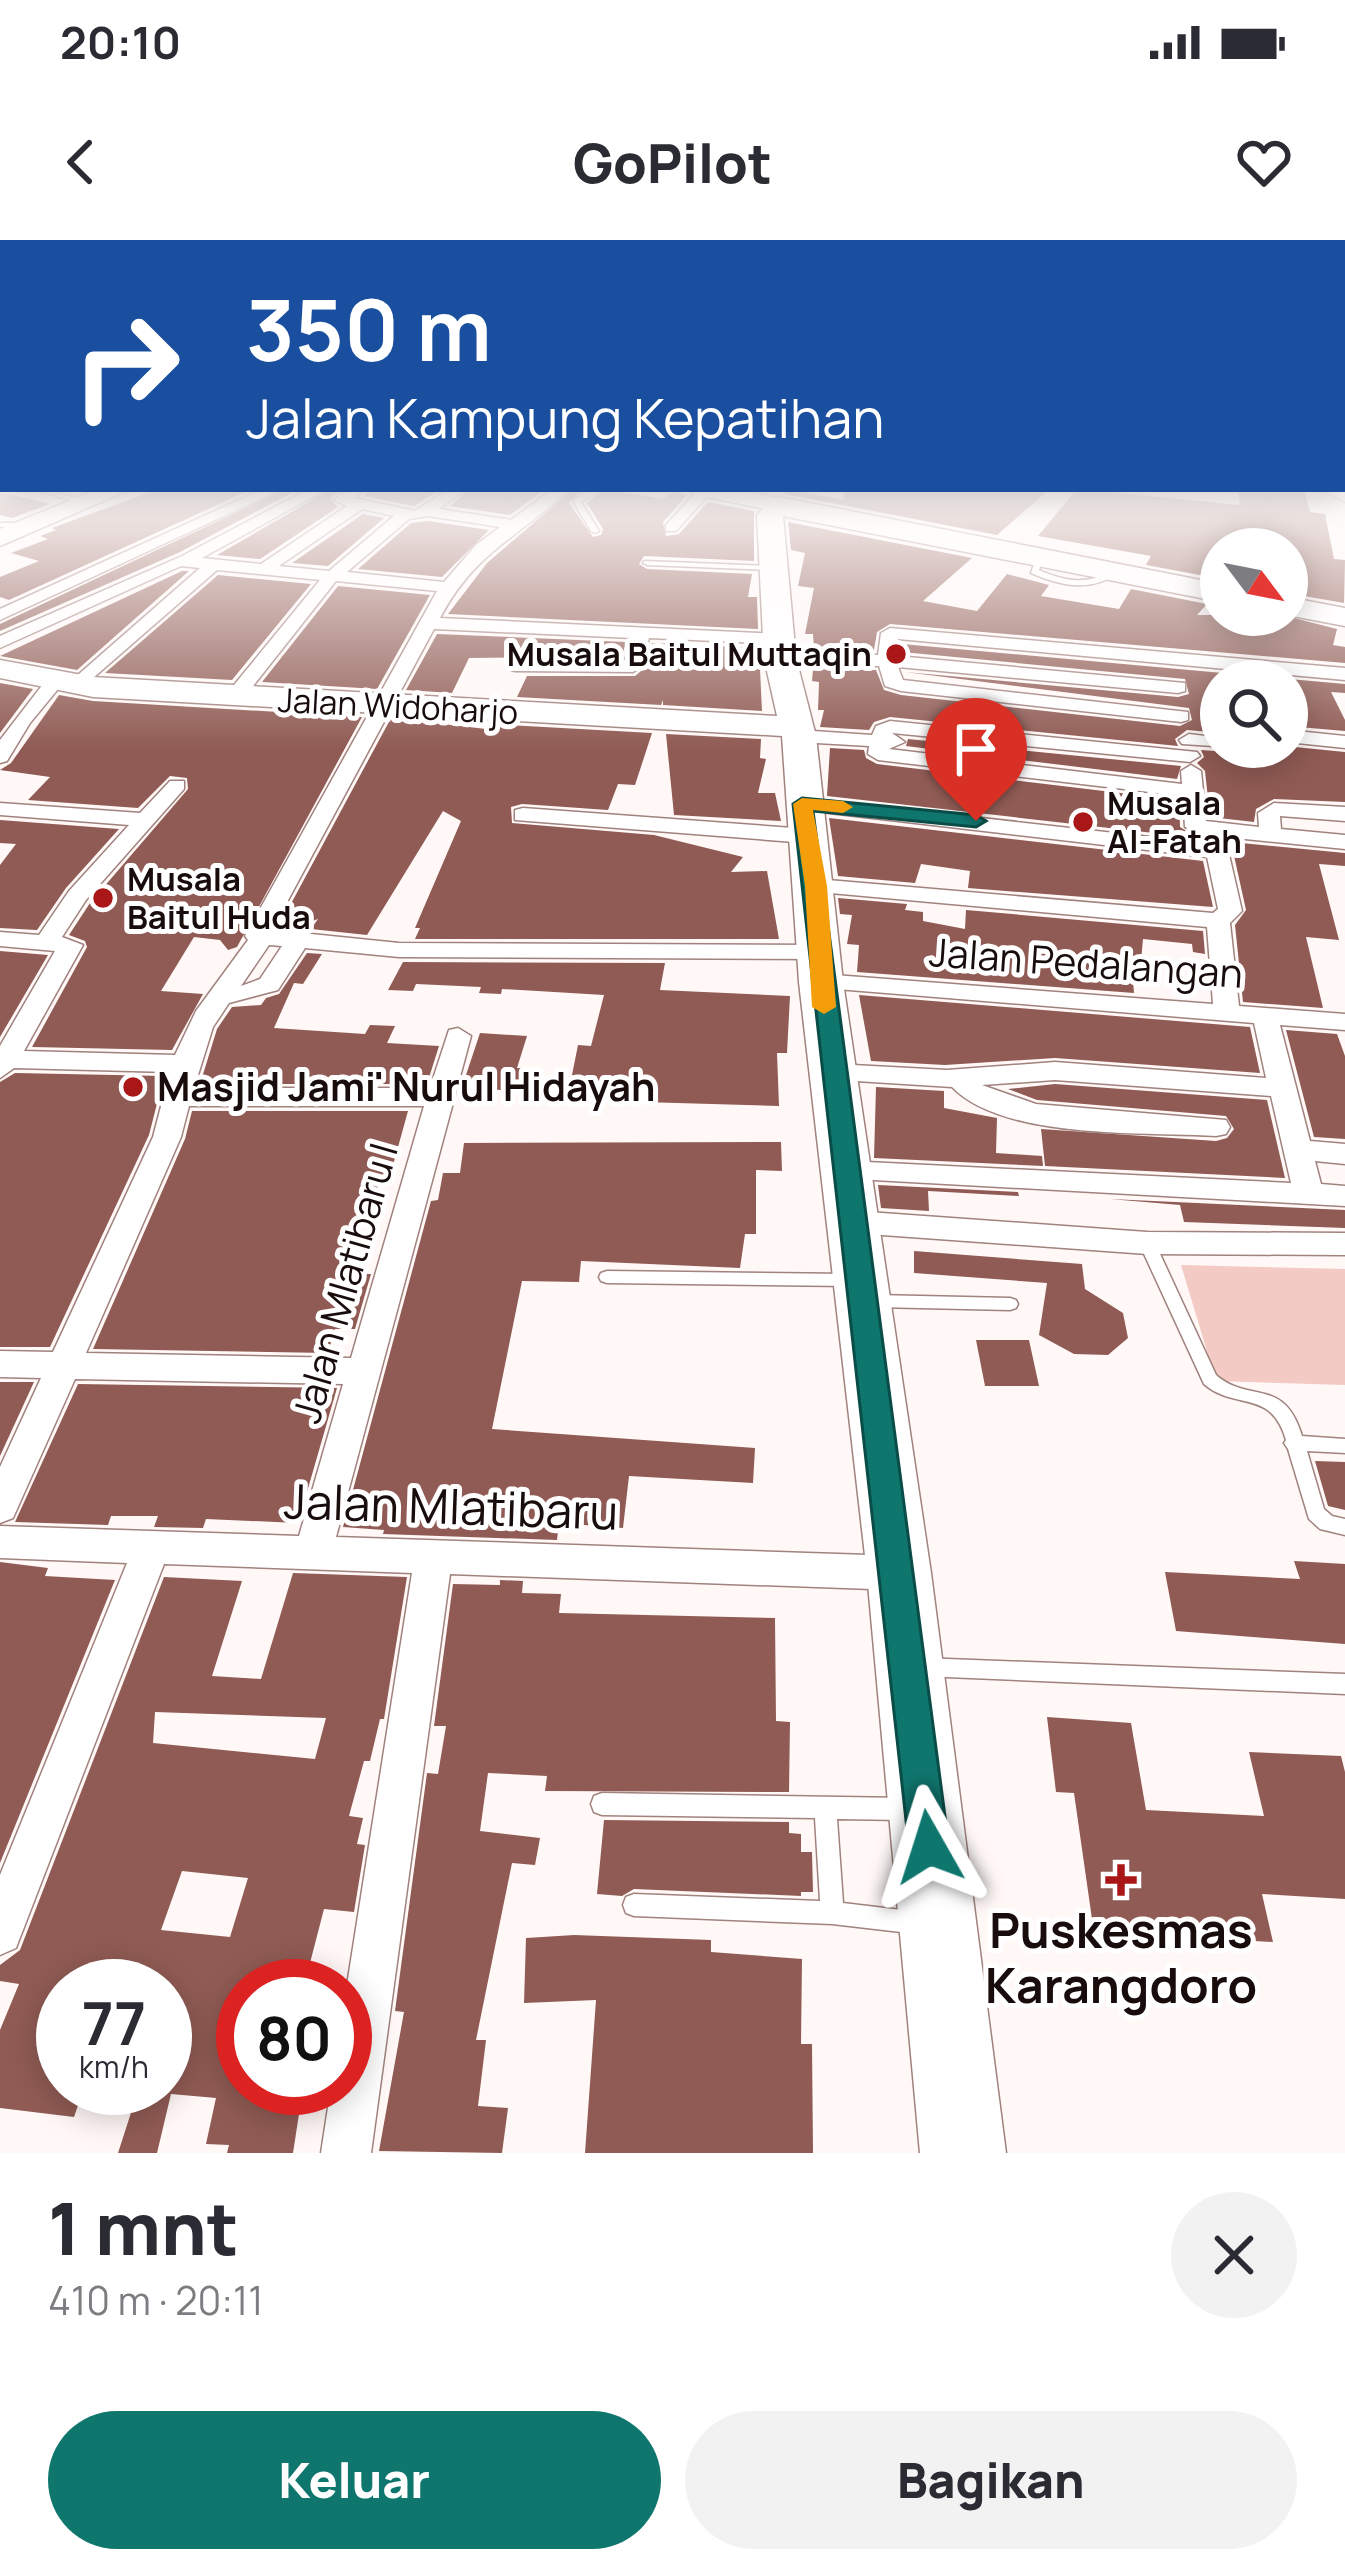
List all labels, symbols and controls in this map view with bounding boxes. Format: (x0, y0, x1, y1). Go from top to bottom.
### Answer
text: 20:10 (60, 11, 181, 73)
text: GoPilot (573, 125, 772, 199)
icon: back (48, 129, 114, 195)
icon: heart (1231, 129, 1297, 195)
text: 350 m (246, 271, 492, 386)
icon: right (48, 288, 204, 444)
text: Jalan Kampung Kepatihan (246, 380, 884, 454)
north arrow (1200, 528, 1308, 636)
map controls (1200, 528, 1308, 768)
place label: Musala Baitul Muttaqin (507, 631, 872, 676)
marker: Musala Baitul Muttaqin (883, 641, 909, 667)
button: search (1200, 660, 1308, 768)
street label: Jalan Widoharjo (277, 677, 519, 734)
pin (925, 698, 1027, 821)
icon: arrive (943, 716, 1009, 782)
place label: Musala Al-Fatah (1107, 780, 1242, 863)
marker: Musala Al-Fatah (1070, 809, 1096, 835)
place label: Musala Baitul Huda (127, 856, 311, 939)
marker: Musala Baitul Huda (90, 885, 116, 911)
street label: Jalan Pedalangan (927, 924, 1245, 1000)
place label: Masjid Jami' Nurul Hidayah (157, 1059, 655, 1113)
marker: Masjid Jami' Nurul Hidayah (120, 1074, 146, 1100)
street label: Jalan Mlatibaru I (278, 1137, 410, 1429)
street label: Jalan Mlatibaru (283, 1467, 619, 1544)
position arrow (866, 1784, 992, 1910)
marker: Puskesmas Karangdoro (1105, 1864, 1137, 1896)
place label: Puskesmas Karangdoro (985, 1897, 1257, 2017)
speed limit sign: 80 (216, 1959, 372, 2115)
text: 77 (82, 1981, 146, 2063)
text: km/h (79, 2046, 149, 2087)
text: 1 mnt (48, 2178, 239, 2277)
button: close (1171, 2192, 1297, 2318)
text: 410 m · 20:11 (48, 2273, 263, 2327)
button: Keluar (48, 2411, 661, 2549)
button: Bagikan (685, 2411, 1297, 2549)

